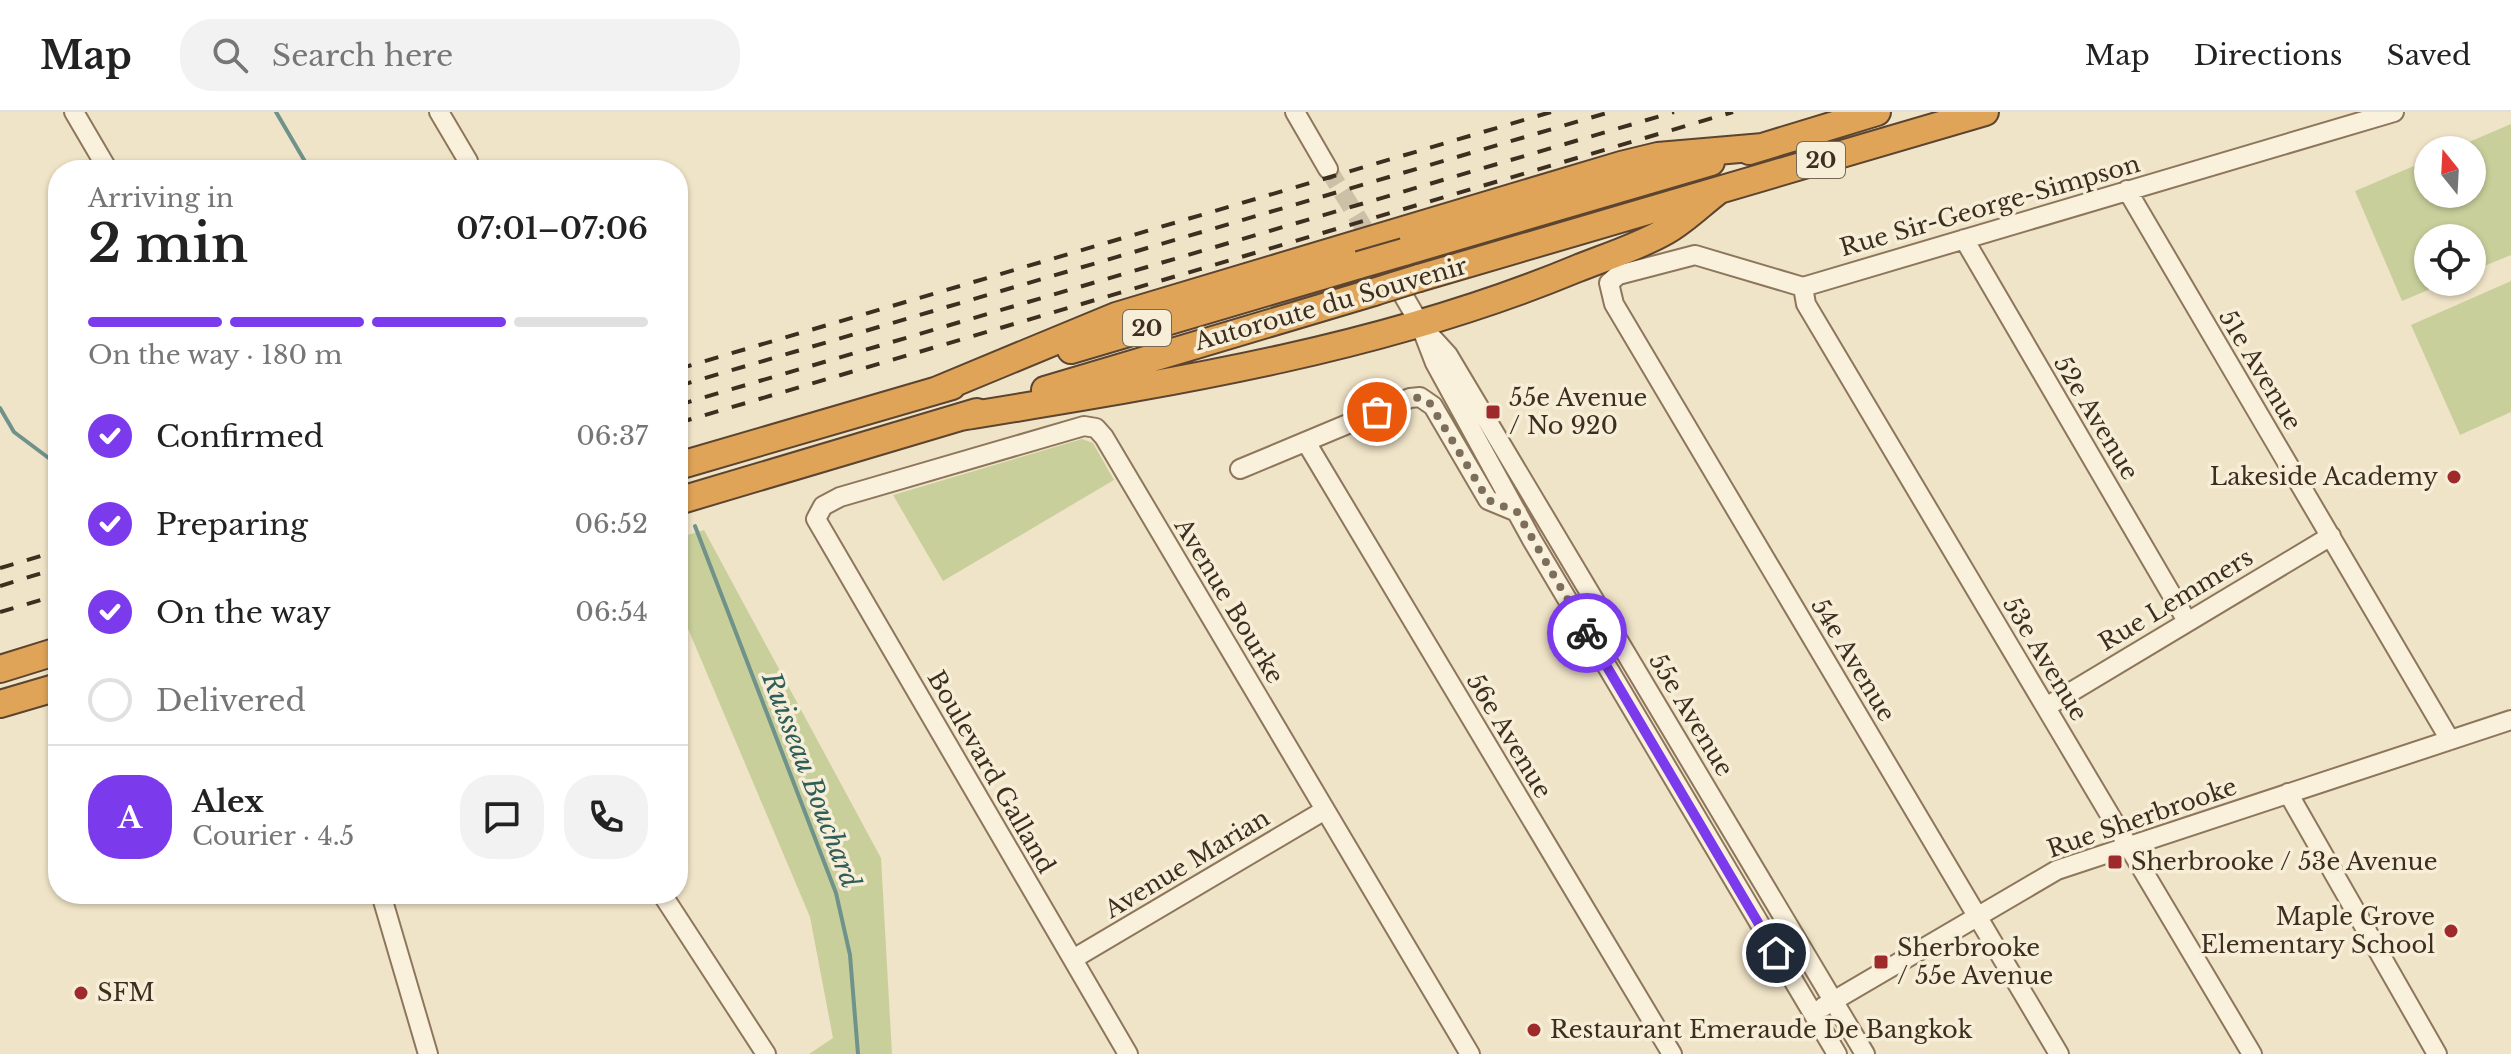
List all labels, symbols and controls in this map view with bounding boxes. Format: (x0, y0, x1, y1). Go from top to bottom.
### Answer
search box (180, 19, 740, 91)
text: Map (40, 32, 132, 79)
icon: search (208, 33, 252, 77)
text: Search here (272, 37, 453, 74)
text: Map (2085, 38, 2150, 73)
text: Directions (2194, 38, 2343, 73)
text: Saved (2387, 38, 2471, 73)
north arrow (2414, 136, 2486, 208)
map controls (2414, 136, 2486, 296)
road number: 20 (1797, 142, 1845, 178)
street label: Rue Sir-George-Simpson (1836, 149, 2143, 262)
text: Arriving in (88, 182, 234, 214)
text: 07:01–07:06 (456, 210, 648, 247)
text: 2 min (88, 212, 248, 276)
button: locate (2414, 224, 2486, 296)
street label: Autoroute du Souvenir (1190, 251, 1471, 357)
street label: 51e Avenue (2213, 304, 2308, 435)
road number: 20 (1123, 310, 1171, 346)
text: On the way · 180 m (88, 339, 343, 371)
street label: 52e Avenue (2048, 350, 2145, 485)
pin (1343, 378, 1411, 446)
place label: 55e Avenue / No 920 (1509, 383, 1647, 440)
icon: bag (1355, 390, 1399, 434)
marker: 55e Avenue / No 920 (1484, 403, 1502, 421)
icon: check (88, 414, 132, 458)
text: Confirmed (156, 418, 324, 455)
text: 06:37 (576, 420, 648, 452)
place label: Lakeside Academy (2210, 462, 2439, 491)
marker: Lakeside Academy (2445, 468, 2463, 486)
icon: check (88, 502, 132, 546)
text: Preparing (156, 506, 308, 543)
text: 06:52 (575, 508, 648, 540)
street label: Avenue Bourke (1168, 512, 1290, 689)
street label: Rue Lemmers (2094, 542, 2258, 657)
icon: check (88, 590, 132, 634)
street label: 53e Avenue (1997, 591, 2094, 726)
courier (1547, 593, 1627, 673)
street label: 54e Avenue (1805, 593, 1902, 727)
text: On the way (156, 594, 331, 631)
text: 06:54 (575, 596, 648, 628)
icon: bike (1565, 611, 1609, 655)
street label: 55e Avenue (1643, 648, 1739, 782)
street label: Boulevard Galland (922, 665, 1061, 878)
water label: Ruisseau Bouchard (755, 667, 867, 893)
street label: 56e Avenue (1461, 668, 1558, 803)
text: Delivered (156, 682, 306, 719)
street label: Rue Sherbrooke (2043, 771, 2241, 864)
button: chat (460, 775, 544, 859)
button: phone (564, 775, 648, 859)
text: Alex (192, 783, 264, 820)
text: A (118, 799, 142, 836)
street label: Avenue Marian (1098, 803, 1274, 925)
text: Courier · 4.5 (192, 820, 354, 852)
place label: Sherbrooke / 53e Avenue (2131, 847, 2437, 876)
marker: Sherbrooke / 53e Avenue (2106, 853, 2124, 871)
place label: Maple Grove Elementary School (2201, 902, 2435, 959)
pin (1742, 919, 1810, 987)
marker: Maple Grove Elementary School (2442, 922, 2460, 940)
icon: home (1754, 931, 1798, 975)
place label: Sherbrooke / 55e Avenue (1897, 933, 2053, 990)
marker: Sherbrooke / 55e Avenue (1872, 953, 1890, 971)
place label: SFM (97, 978, 155, 1007)
marker: SFM (72, 984, 90, 1002)
place label: Restaurant Emeraude De Bangkok (1550, 1015, 1973, 1044)
marker: Restaurant Emeraude De Bangkok (1525, 1021, 1543, 1039)

